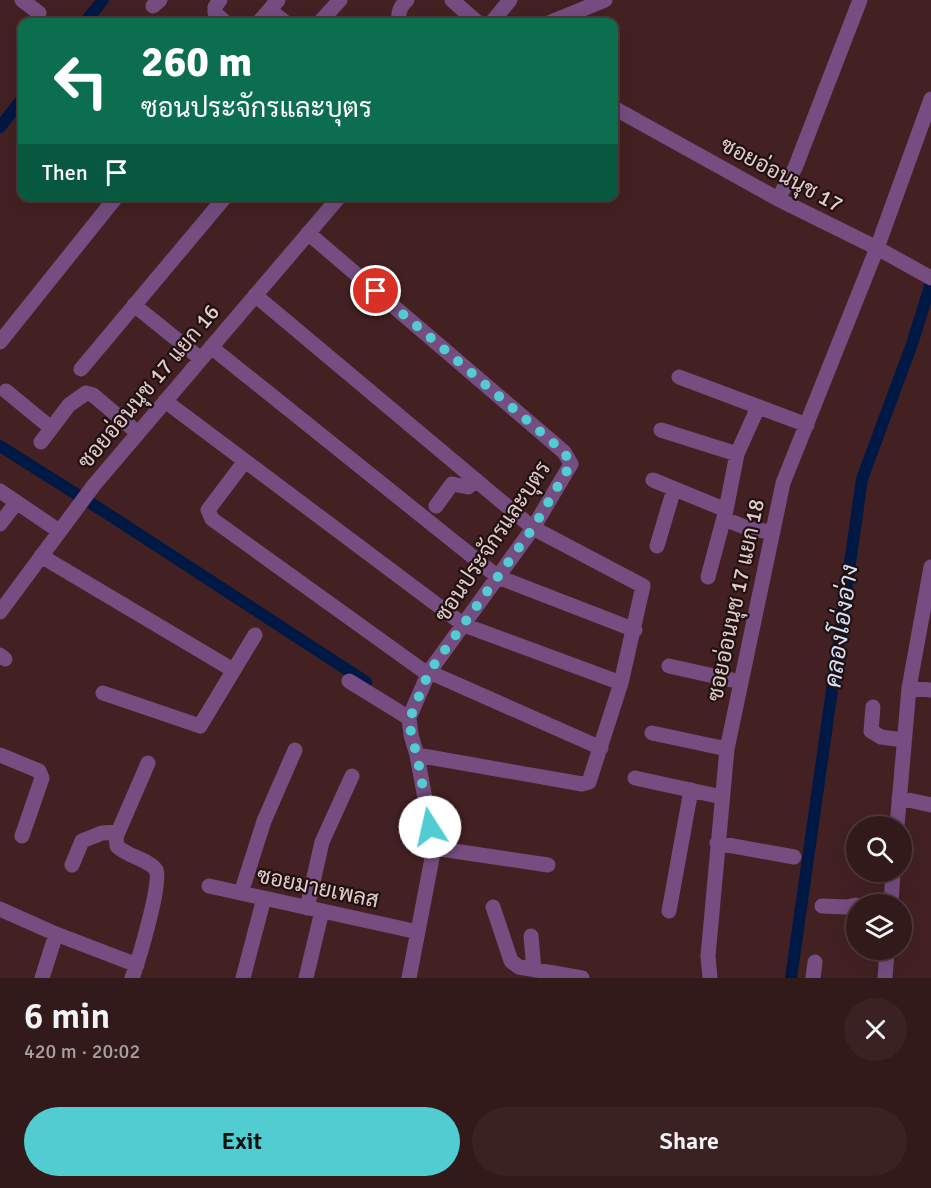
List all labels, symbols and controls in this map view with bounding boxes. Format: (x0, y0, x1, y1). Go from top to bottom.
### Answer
text: 260 m (141, 37, 252, 88)
icon: left (42, 42, 120, 120)
text: ซอนประจักรและบุตร (141, 92, 372, 125)
street label: ซอยอ่อนนุช 17 (715, 131, 848, 220)
icon: arrive (100, 156, 133, 189)
text: Then (42, 159, 88, 186)
pin (350, 265, 401, 316)
icon: arrive (359, 274, 392, 307)
street label: ซอยอ่อนนุช 17 แยก 16 (72, 299, 227, 475)
street label: ซอนประจักรและบุตร (429, 456, 558, 628)
street label: ซอยอ่อนนุช 17 แยก 18 (701, 496, 772, 704)
water label: คลองโอ่งอ่าง (817, 562, 865, 690)
position arrow (398, 795, 462, 859)
map controls (846, 816, 912, 960)
button: search (846, 816, 912, 882)
street label: ซอยมายเพลส (254, 861, 381, 914)
button: layers (846, 894, 912, 960)
text: 6 min (24, 994, 110, 1039)
button: close (844, 998, 907, 1061)
text: 420 m · 20:02 (24, 1039, 140, 1064)
button: Exit (24, 1107, 460, 1176)
button: Share (472, 1107, 907, 1176)

